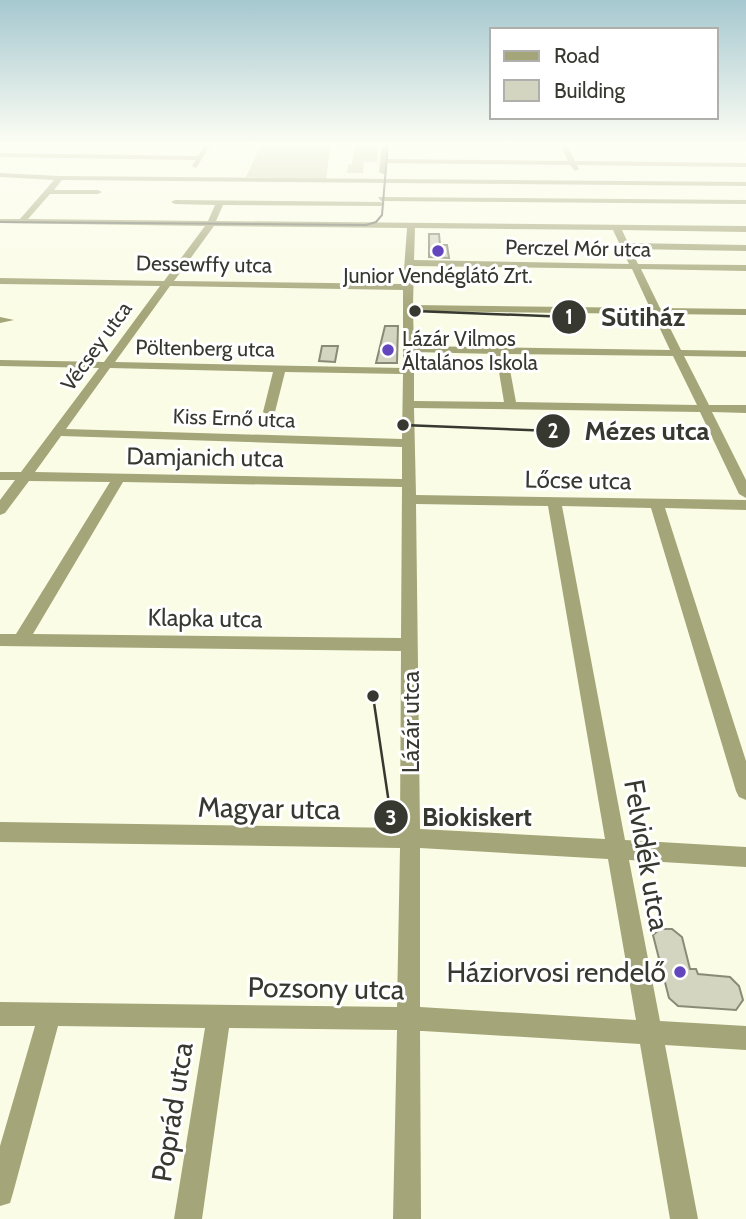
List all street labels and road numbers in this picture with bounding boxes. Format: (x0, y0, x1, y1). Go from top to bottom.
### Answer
street label: Perczel Mór utca (505, 234, 651, 262)
street label: Dessewffy utca (136, 250, 272, 278)
street label: Vécsey utca (55, 297, 137, 395)
street label: Pöltenberg utca (135, 334, 275, 362)
street label: Kiss Ernő utca (172, 403, 296, 433)
street label: Damjanich utca (126, 441, 284, 473)
street label: Lőcse utca (524, 465, 632, 495)
street label: Klapka utca (147, 603, 263, 634)
street label: Lázár utca (396, 670, 425, 773)
street label: Felvidék utca (617, 777, 677, 934)
street label: Magyar utca (197, 790, 341, 826)
street label: Pozsony utca (247, 970, 405, 1006)
street label: Poprád utca (144, 1039, 200, 1184)

